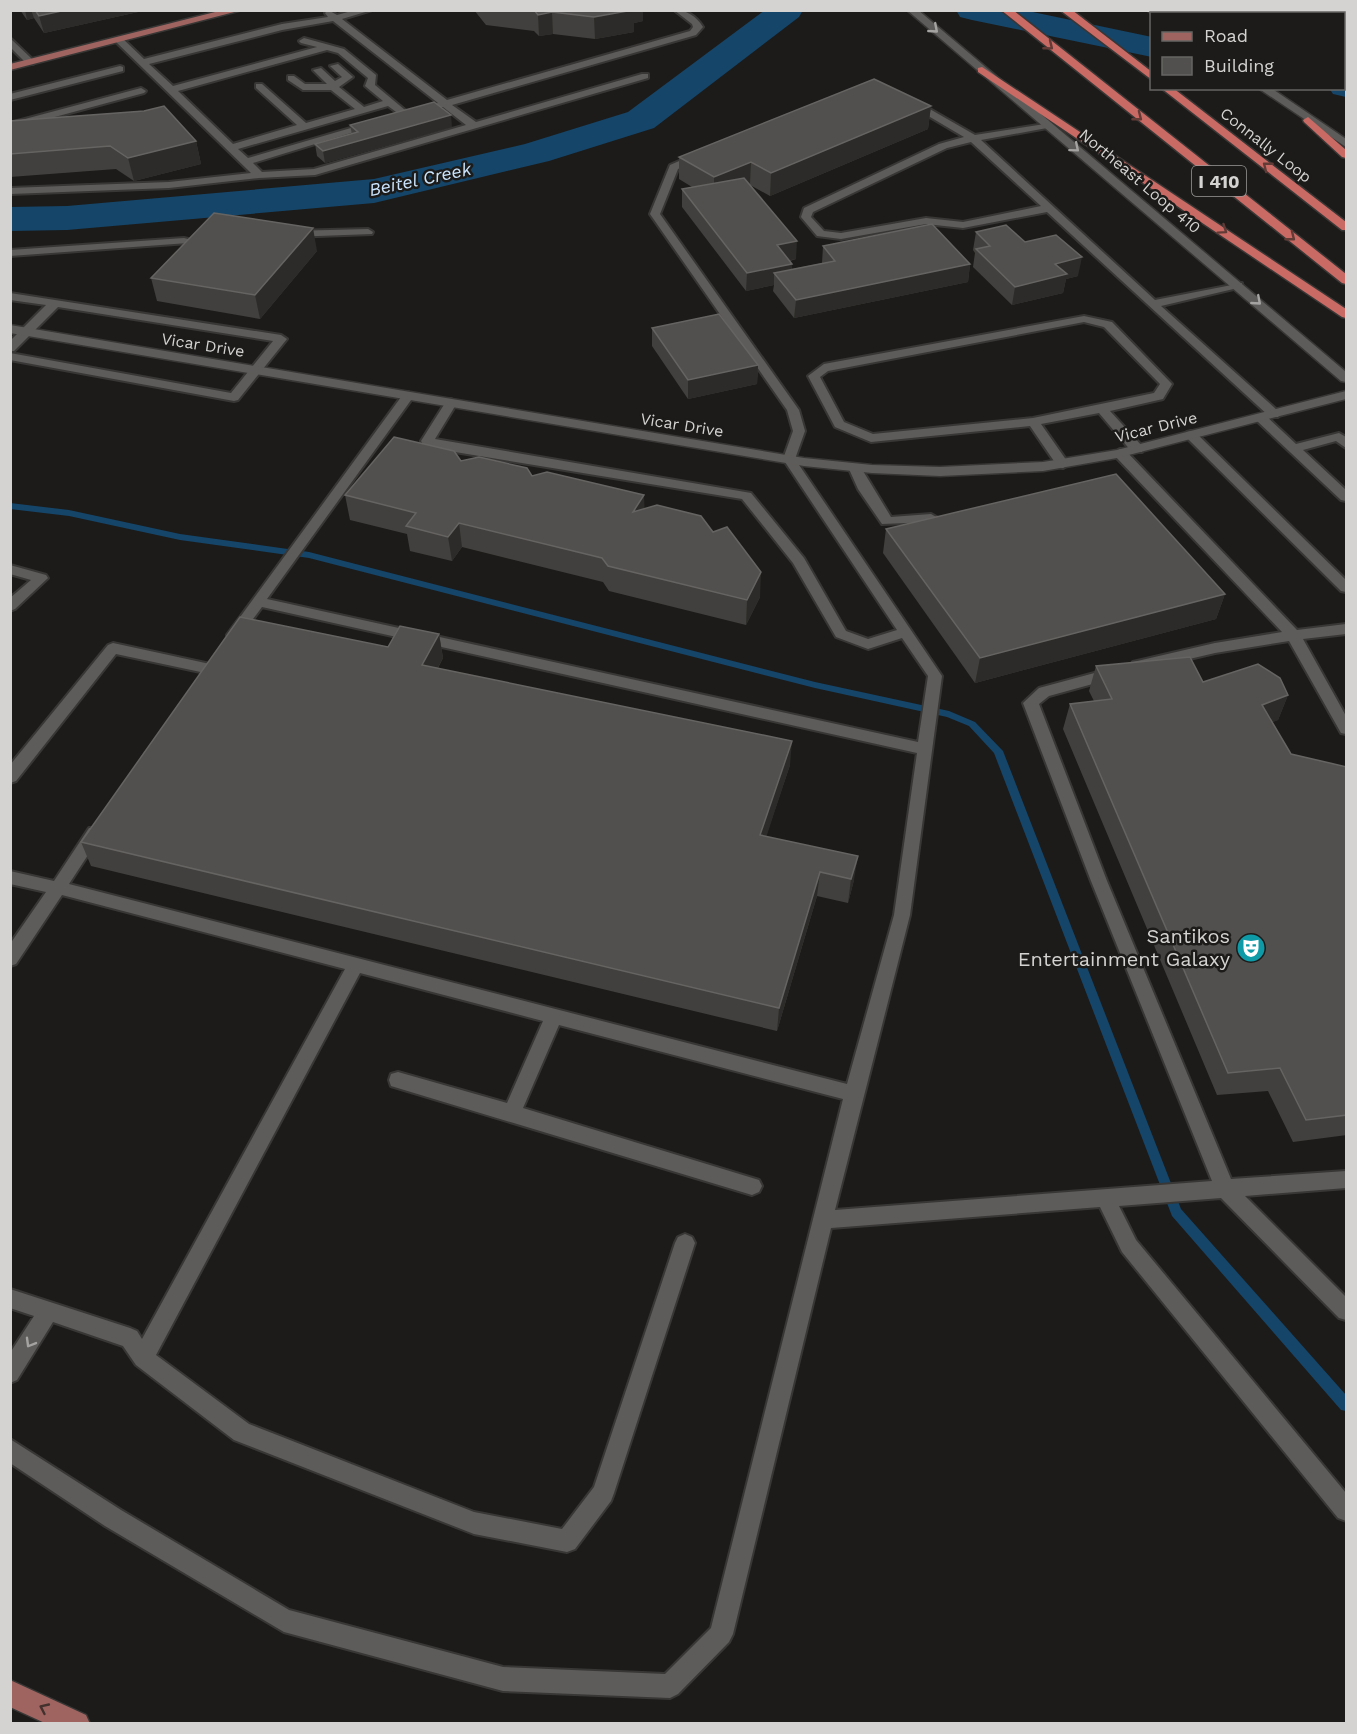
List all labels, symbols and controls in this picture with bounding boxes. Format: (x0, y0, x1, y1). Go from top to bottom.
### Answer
legend (1150, 12, 1345, 90)
one-way arrow (927, 22, 938, 33)
text: Road (1204, 25, 1248, 46)
one-way arrow (1042, 38, 1053, 49)
text: Building (1204, 55, 1274, 76)
street label: Connally Loop (1217, 103, 1315, 187)
one-way arrow (1131, 109, 1142, 120)
street label: Northeast Loop 410 (1075, 125, 1205, 237)
one-way arrow (1068, 141, 1079, 152)
water label: Beitel Creek (367, 158, 474, 200)
one-way arrow (1263, 162, 1274, 173)
road number: I 410 (1192, 166, 1246, 196)
one-way arrow (1217, 223, 1227, 235)
one-way arrow (1285, 230, 1296, 241)
one-way arrow (1250, 294, 1260, 305)
street label: Vicar Drive (160, 329, 246, 361)
street label: Vicar Drive (1113, 408, 1199, 446)
street label: Vicar Drive (639, 409, 725, 441)
place label: Santikos Entertainment Galaxy (1018, 924, 1231, 971)
theatre icon: Santikos Entertainment Galaxy (1235, 932, 1267, 964)
one-way arrow (25, 1337, 37, 1347)
one-way arrow (39, 1703, 50, 1715)

